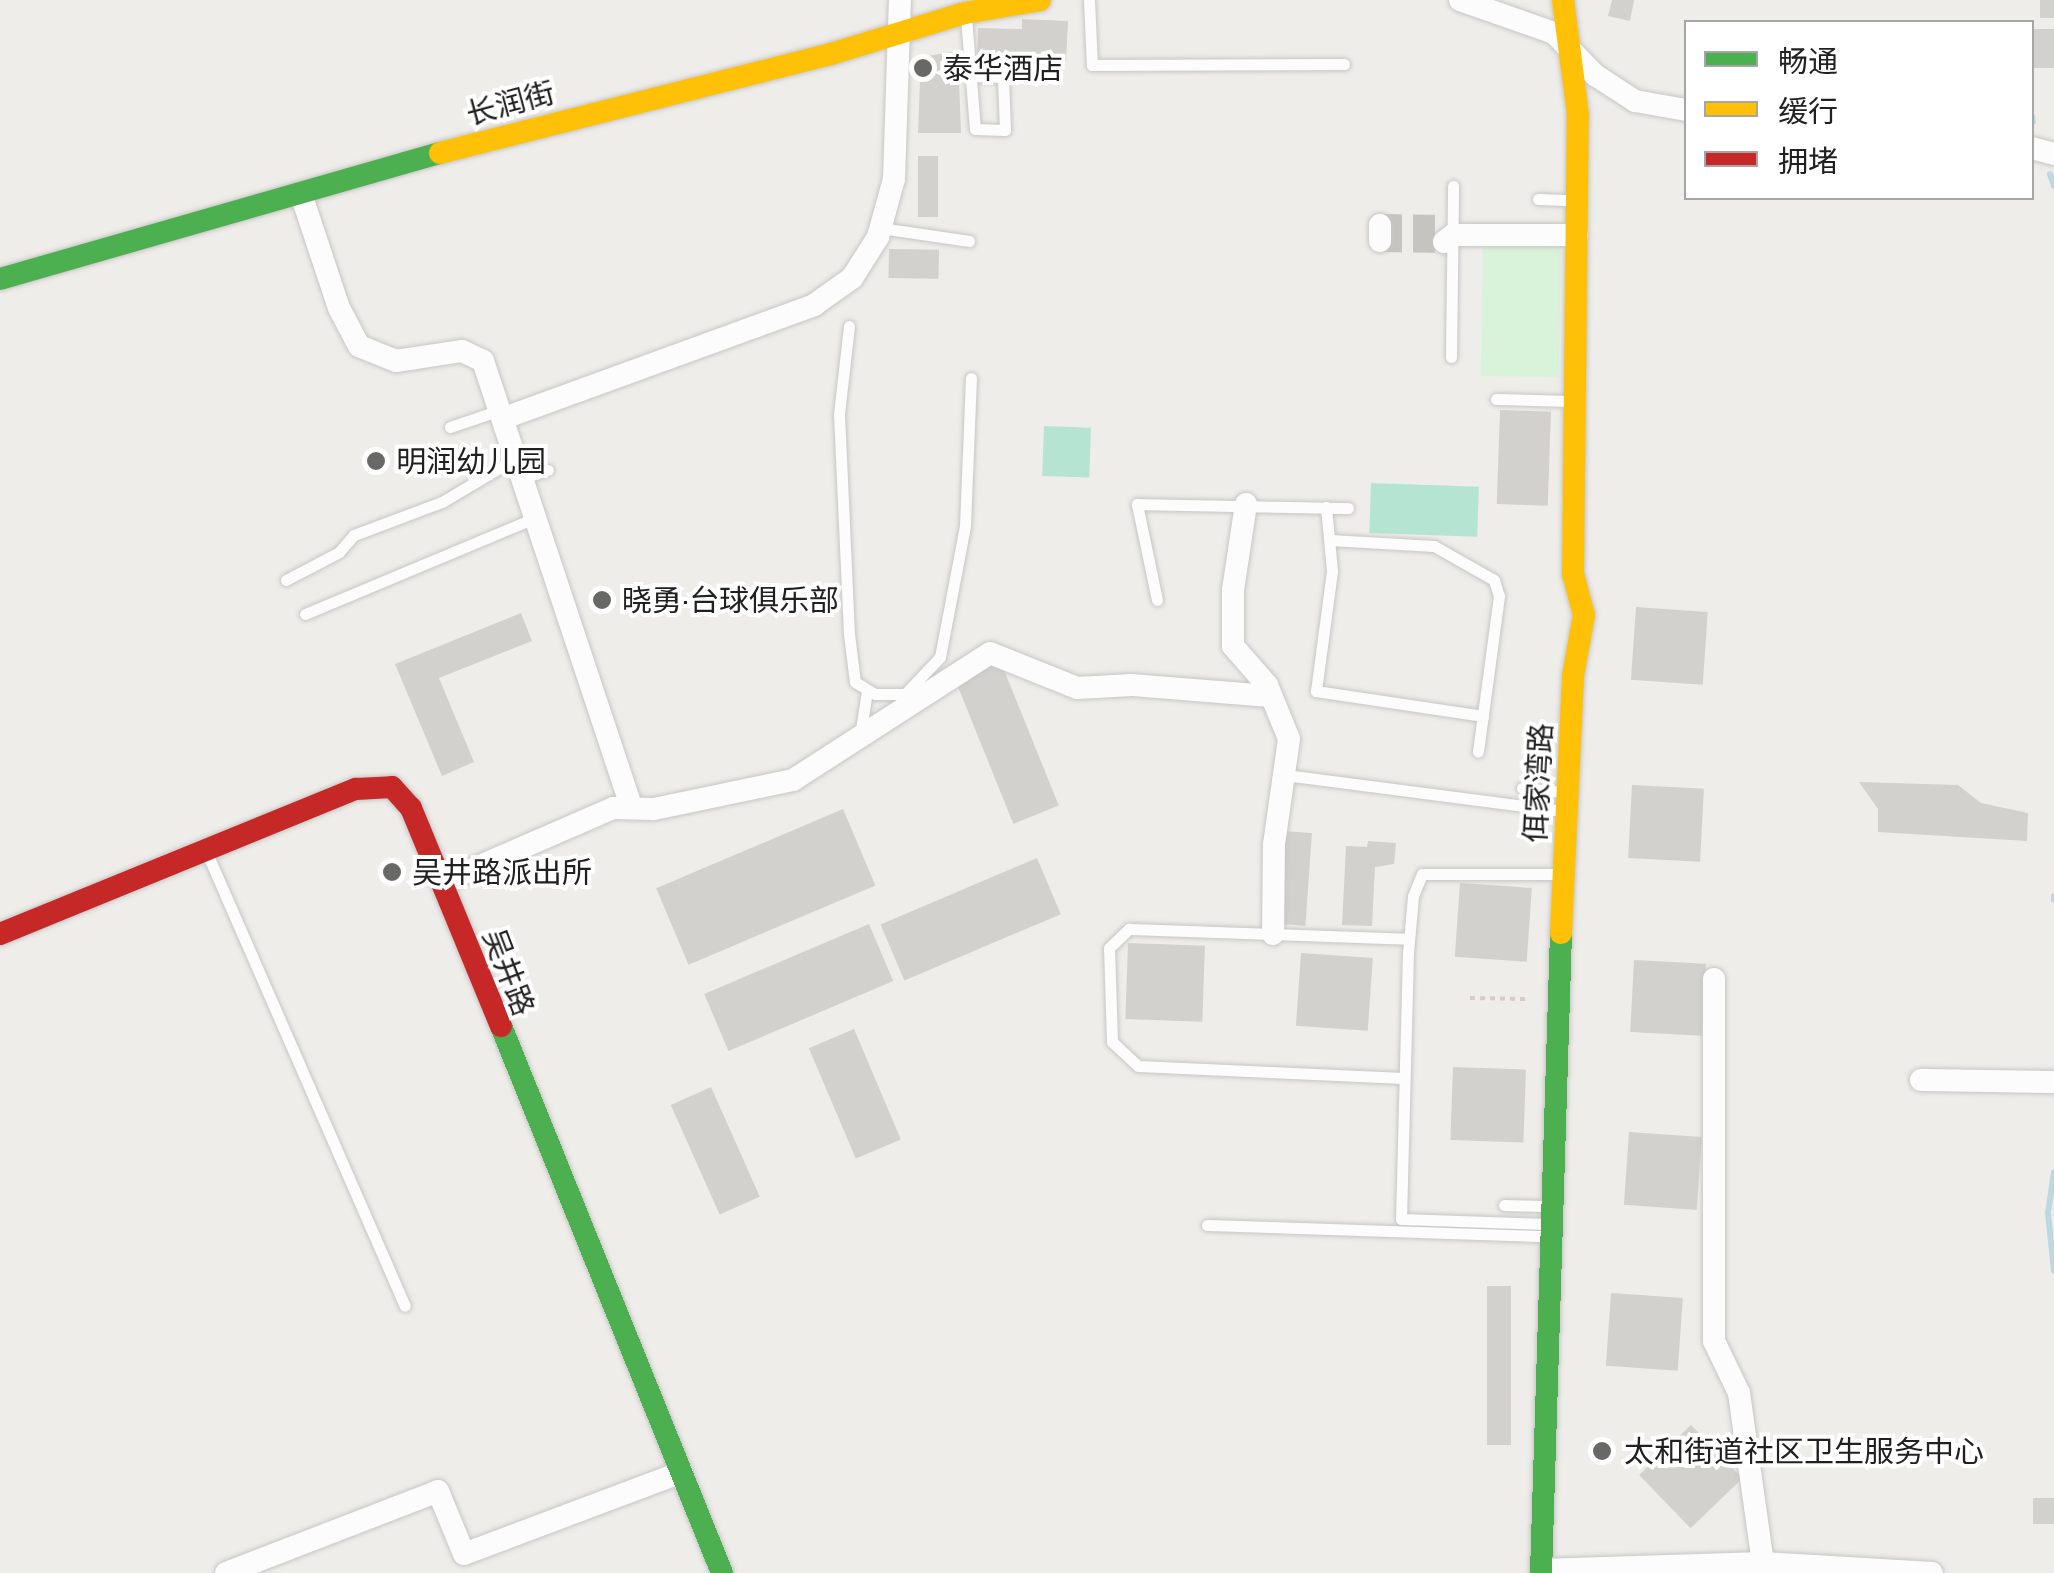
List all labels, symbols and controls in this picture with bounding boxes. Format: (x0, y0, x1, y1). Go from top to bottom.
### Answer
legend (1684, 20, 2034, 200)
text: 畅通 (1778, 42, 1838, 80)
place label: 泰华酒店 (943, 50, 1063, 86)
marker: 泰华酒店 (912, 57, 934, 79)
street label: 长润街 (462, 74, 558, 132)
text: 缓行 (1778, 92, 1838, 130)
text: 拥堵 (1778, 142, 1838, 180)
place label: 明润幼儿园 (396, 443, 546, 479)
marker: 明润幼儿园 (365, 450, 387, 472)
place label: 晓勇·台球俱乐部 (622, 582, 839, 618)
marker: 晓勇·台球俱乐部 (591, 589, 613, 611)
street label: 佴家湾路 (1517, 722, 1559, 844)
place label: 吴井路派出所 (412, 854, 592, 890)
marker: 吴井路派出所 (381, 861, 403, 883)
street label: 吴井路 (476, 924, 542, 1020)
place label: 太和街道社区卫生服务中心 (1624, 1433, 1984, 1469)
marker: 太和街道社区卫生服务中心 (1589, 1438, 1615, 1464)

